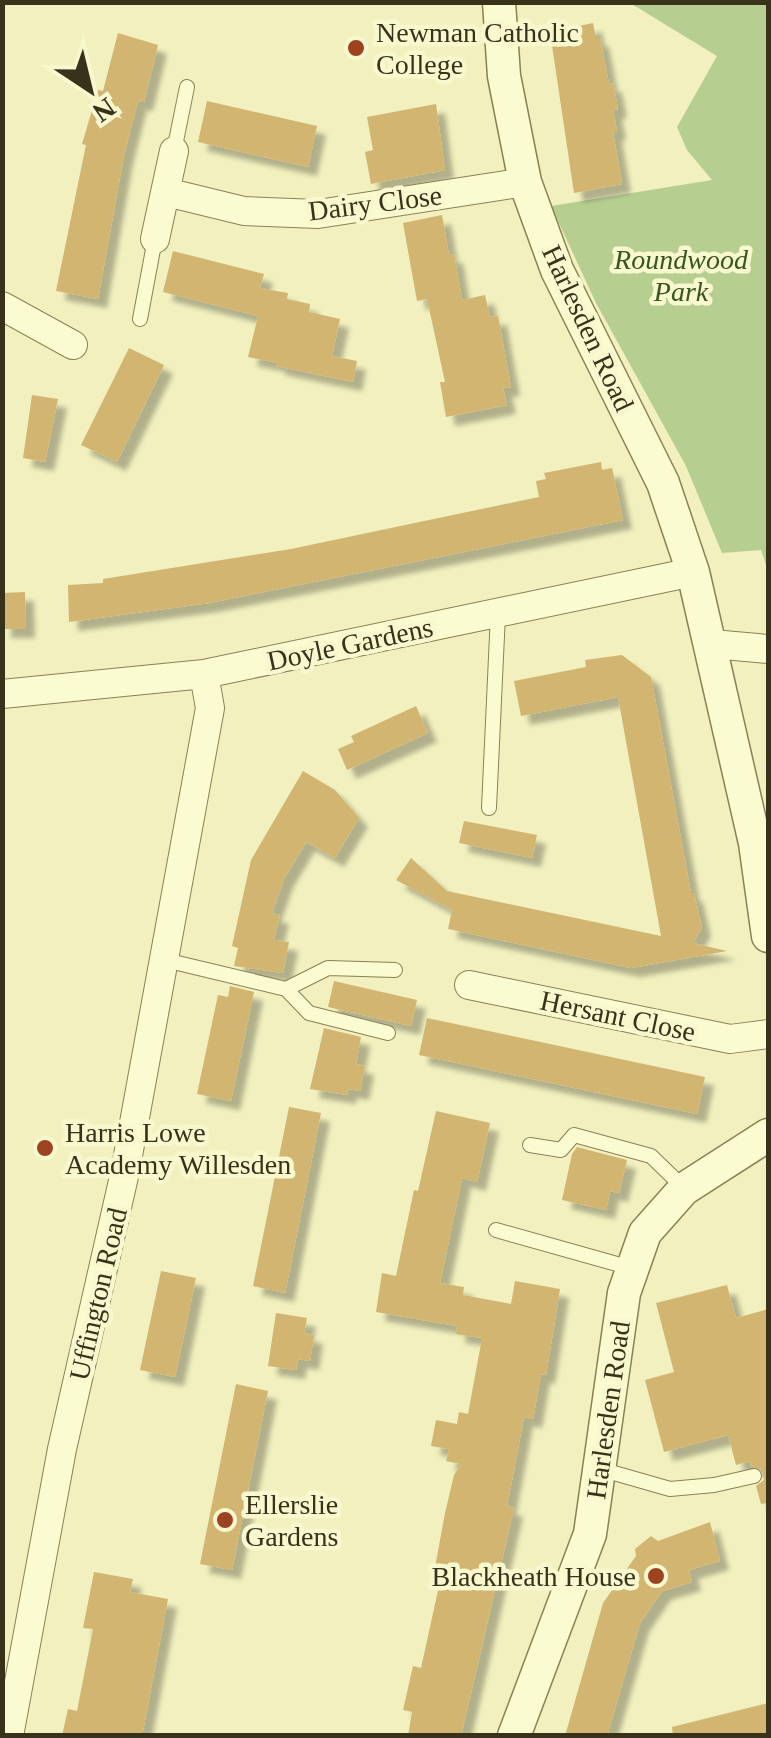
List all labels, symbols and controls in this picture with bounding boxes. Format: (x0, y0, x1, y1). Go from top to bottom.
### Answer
place label: Newman Catholic College (376, 17, 579, 80)
marker: Newman Catholic College (345, 37, 367, 59)
north arrow (40, 40, 140, 140)
text: N (87, 92, 121, 129)
street label: Dairy Close (306, 179, 444, 227)
street label: Harlesden Road (536, 240, 640, 416)
park label: Roundwood Park (613, 244, 749, 307)
street label: Doyle Gardens (264, 611, 436, 677)
street label: Hersant Close (538, 984, 698, 1048)
place label: Harris Lowe Academy Willesden (65, 1117, 291, 1180)
marker: Harris Lowe Academy Willesden (34, 1137, 56, 1159)
street label: Uffington Road (63, 1205, 133, 1383)
street label: Harlesden Road (580, 1319, 636, 1501)
place label: Ellerslie Gardens (245, 1489, 338, 1552)
marker: Ellerslie Gardens (214, 1509, 236, 1531)
place label: Blackheath House (432, 1561, 636, 1592)
marker: Blackheath House (645, 1565, 667, 1587)

